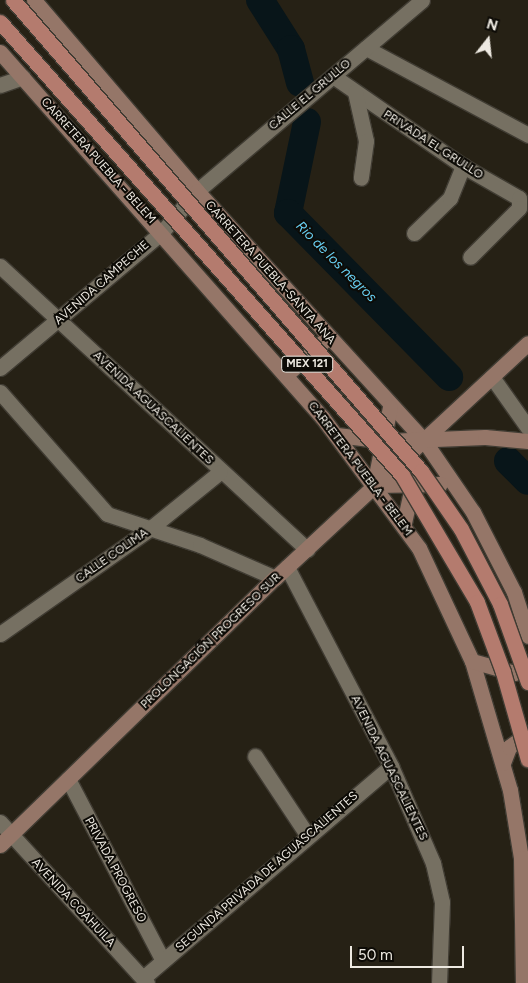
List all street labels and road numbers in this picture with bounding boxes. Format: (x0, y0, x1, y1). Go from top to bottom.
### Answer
street label: CALLE EL GRULLO (266, 57, 354, 133)
street label: CARRETERA PUEBLA - BELEM (38, 95, 158, 227)
street label: PRIVADA EL GRULLO (380, 107, 486, 183)
street label: CARRETERA PUEBLA-SANTA ANA (202, 198, 338, 348)
street label: AVENIDA CAMPECHE (52, 238, 152, 328)
street label: AVENIDA AGUASCALIENTES (90, 348, 216, 468)
road number: MEX 121 (281, 356, 333, 372)
street label: CARRETERA PUEBLA - BELEM (305, 399, 415, 539)
street label: CALLE COLIMA (73, 526, 151, 586)
street label: PROLONGACIÓN PROGRESO SUR (138, 570, 284, 712)
street label: AVENIDA AGUASCALIENTES (348, 693, 430, 843)
street label: SEGUNDA PRIVADA DE AGUASCALIENTES (173, 789, 361, 955)
street label: PRIVADA PROGRESO (81, 815, 149, 925)
street label: AVENIDA COAHUILA (28, 856, 118, 950)

